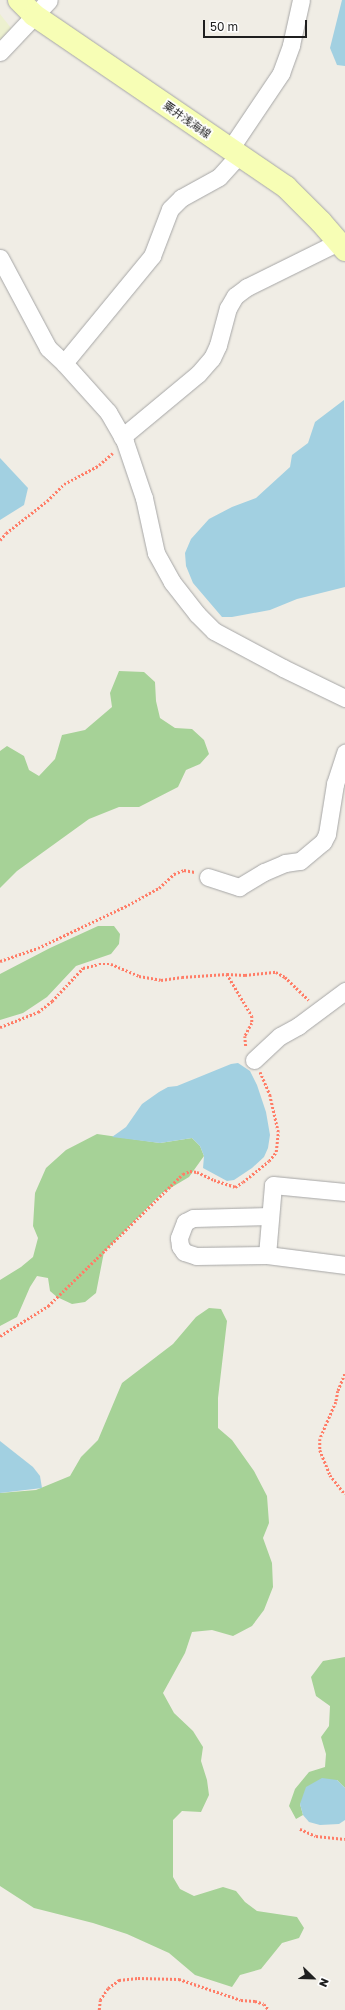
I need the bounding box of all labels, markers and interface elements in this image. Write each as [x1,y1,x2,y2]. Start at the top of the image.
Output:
scale bar [205,12,309,38]
text: 50 m [210,19,238,34]
street label: 粟井浅海線 [161,99,213,141]
north arrow [293,1958,333,1998]
text: N [317,1976,332,1989]

